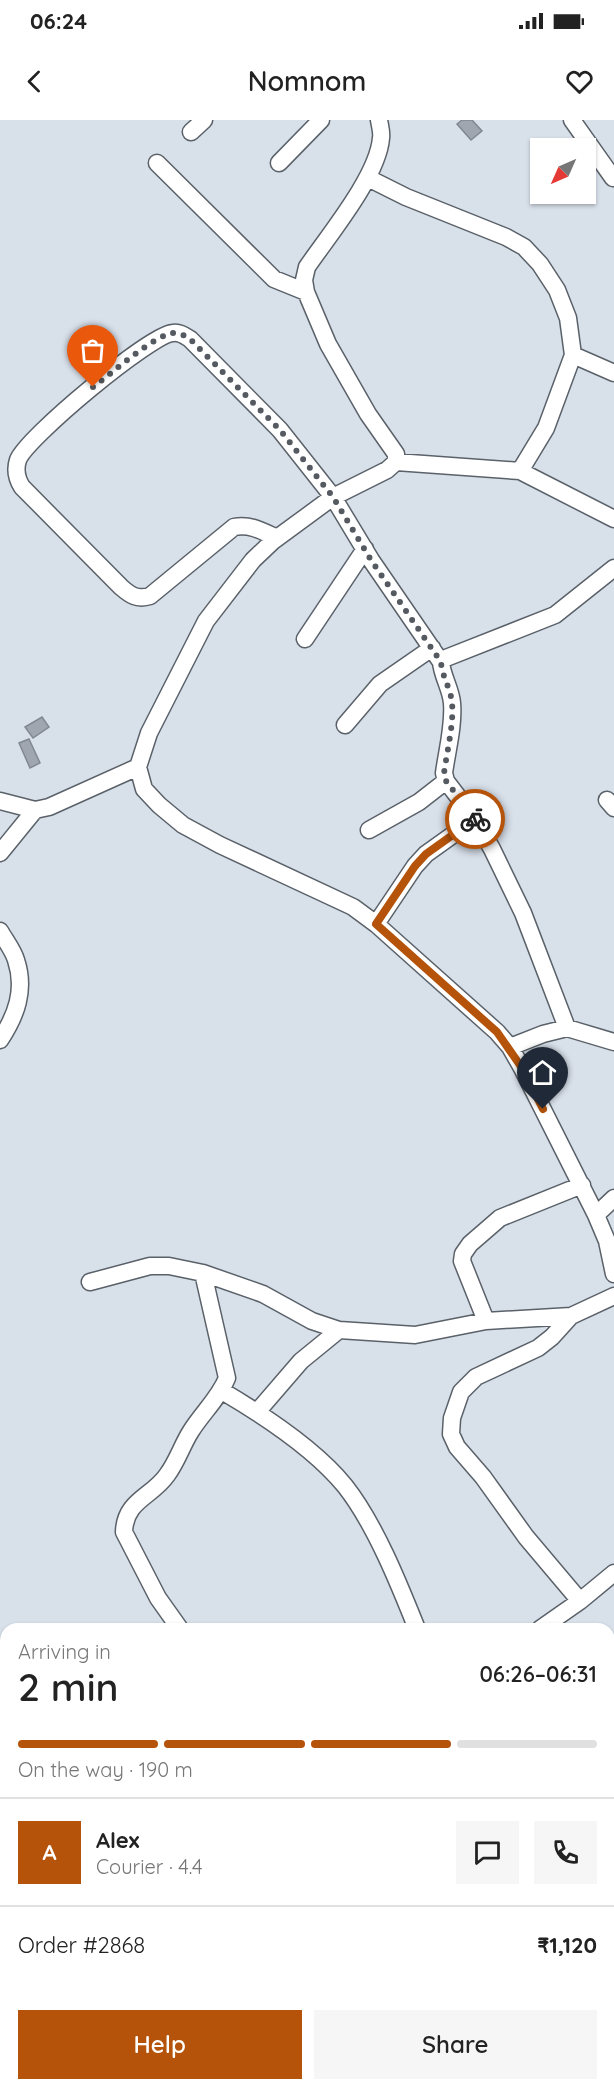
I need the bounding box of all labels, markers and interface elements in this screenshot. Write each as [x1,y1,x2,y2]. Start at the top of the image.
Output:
text: 06:24 [30,7,87,35]
text: Nomnom [248,64,366,98]
icon: back [18,65,51,98]
icon: heart [563,65,596,98]
north arrow [530,138,596,204]
map controls [530,138,596,204]
pin [67,325,118,387]
icon: bag [76,334,109,367]
courier [445,789,505,849]
icon: bike [459,803,492,836]
pin [517,1047,568,1109]
icon: home [526,1056,559,1089]
text: Arriving in [18,1639,111,1664]
text: 06:26–06:31 [479,1660,597,1688]
text: 2 min [18,1662,119,1711]
text: On the way · 190 m [18,1757,193,1782]
button: chat [456,1821,519,1884]
button: phone [534,1821,597,1884]
text: Alex [96,1826,139,1854]
text: A [42,1838,57,1866]
text: Courier · 4.4 [96,1854,202,1879]
text: Order #2868 [18,1931,145,1959]
text: ₹1,120 [537,1931,597,1959]
button: Help [18,2010,302,2079]
button: Share [314,2010,597,2079]

